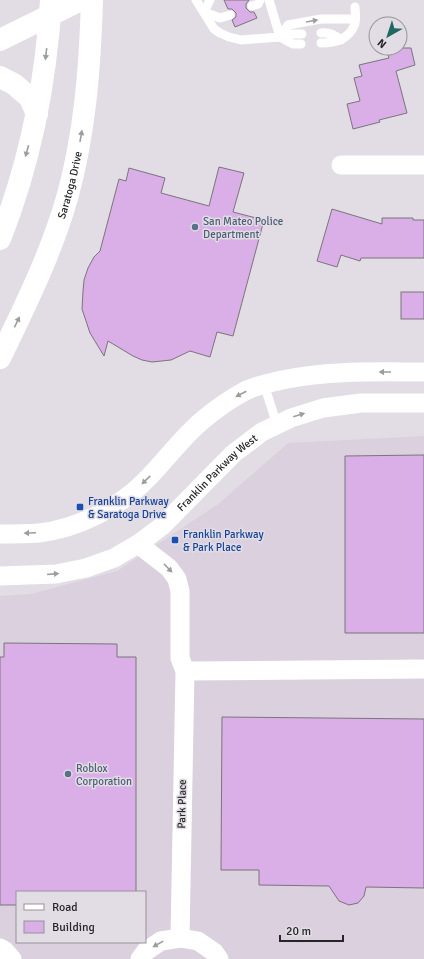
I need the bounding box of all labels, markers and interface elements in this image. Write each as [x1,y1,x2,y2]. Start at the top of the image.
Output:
north arrow [368,16,408,56]
one-way arrow [306,17,318,23]
text: N [375,36,389,51]
one-way arrow [43,48,49,60]
one-way arrow [78,130,84,142]
one-way arrow [24,145,30,158]
street label: Saratoga Drive [55,150,84,220]
place label: San Mateo Police Department [203,215,283,241]
marker: San Mateo Police Department [190,222,200,232]
one-way arrow [14,317,20,328]
one-way arrow [378,369,391,375]
one-way arrow [235,390,247,397]
one-way arrow [294,412,306,418]
street label: Franklin Parkway West [174,431,260,514]
one-way arrow [141,476,151,485]
place label: Franklin Parkway & Saratoga Drive [88,495,169,521]
marker: Franklin Parkway & Saratoga Drive [75,502,85,512]
place label: Franklin Parkway & Park Place [183,528,264,554]
one-way arrow [23,530,36,536]
marker: Franklin Parkway & Park Place [170,535,180,545]
one-way arrow [163,563,173,573]
one-way arrow [47,570,59,577]
place label: Roblox Corporation [76,762,132,788]
marker: Roblox Corporation [63,769,73,779]
street label: Park Place [175,779,189,829]
legend [16,891,146,943]
text: Road [52,900,78,915]
scale bar [280,917,343,943]
text: Building [52,920,95,935]
text: 20 m [286,924,311,939]
one-way arrow [152,941,164,947]

